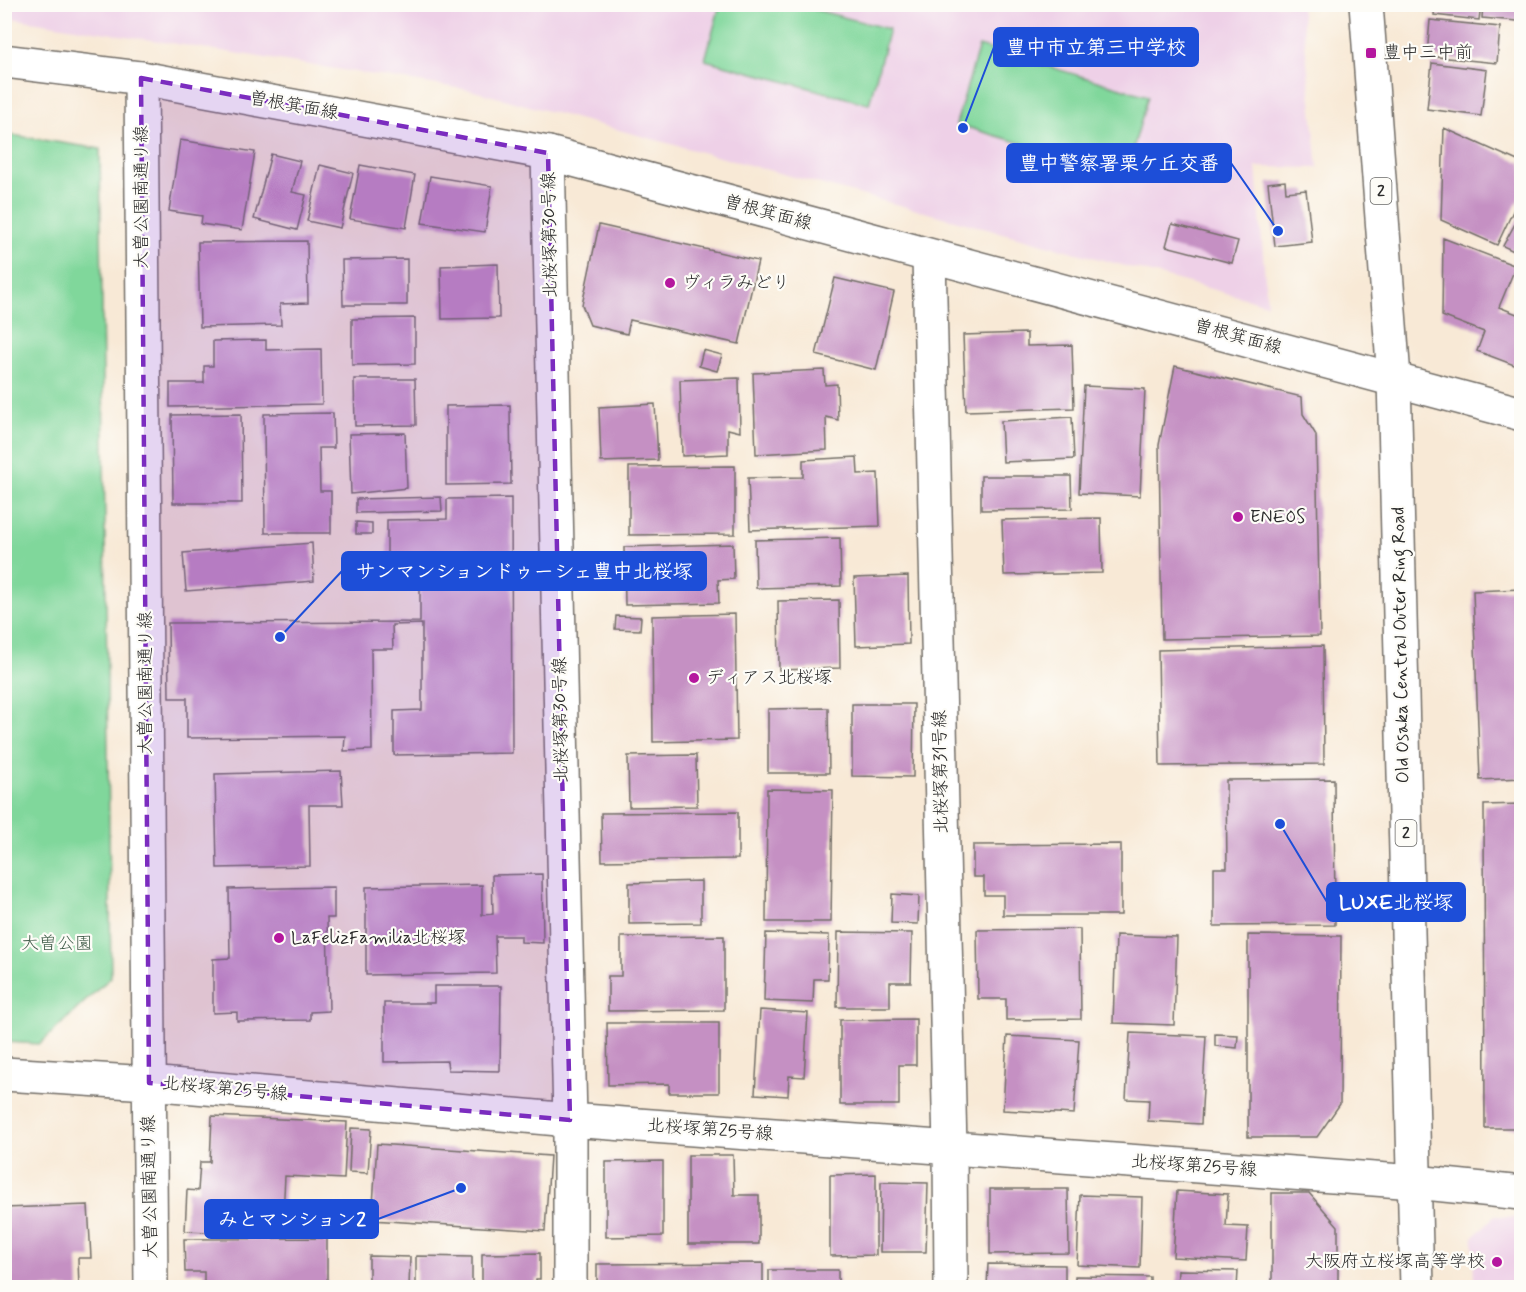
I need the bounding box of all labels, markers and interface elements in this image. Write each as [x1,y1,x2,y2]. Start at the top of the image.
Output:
callout: 豊中市立第三中学校 [994,28,1198,66]
text: 豊中市立第三中学校 [1006,35,1186,62]
place label: 豊中三中前 [1383,41,1473,65]
marker: 豊中三中前 [1364,46,1378,60]
street label: 曽根箕面線 [248,86,340,126]
street label: 大曽公園南通り線 [130,125,154,269]
callout: 豊中警察署栗ケ丘交番 [1007,144,1231,182]
text: 豊中警察署栗ケ丘交番 [1019,151,1219,178]
street label: 北桜塚第30号線 [537,172,563,298]
road number: 2 [1370,178,1392,204]
street label: 曽根箕面線 [721,190,815,236]
place label: ヴィラみどり [682,271,790,295]
marker: ヴィラみどり [663,276,677,290]
street label: 曽根箕面線 [1191,314,1285,360]
place label: ENEOS [1250,505,1305,529]
street label: Old Osaka Central Outer Ring Road [1387,506,1417,783]
marker: ENEOS [1231,510,1245,524]
callout: サンマンションドゥーシェ豊中北桜塚 [342,552,706,590]
text: サンマンションドゥーシェ豊中北桜塚 [355,559,693,586]
street label: 大曽公園南通り線 [134,611,158,755]
street label: 北桜塚第30号線 [548,657,574,783]
place label: ディアス北桜塚 [706,666,832,690]
marker: ディアス北桜塚 [687,671,701,685]
street label: 北桜塚第31号線 [928,710,954,834]
road number: 2 [1396,820,1416,846]
callout: LUXE北桜塚 [1327,883,1465,921]
text: LUXE北桜塚 [1339,890,1453,917]
place label: LaFelizFamilia北桜塚 [291,926,466,950]
marker: LaFelizFamilia北桜塚 [272,931,286,945]
park label: 大曽公園 [21,932,93,956]
street label: 北桜塚第25号線 [161,1072,289,1106]
street label: 北桜塚第25号線 [646,1114,774,1146]
street label: 大曽公園南通り線 [137,1115,163,1259]
street label: 北桜塚第25号線 [1130,1150,1258,1182]
callout: みとマンション2 [205,1200,378,1238]
text: みとマンション2 [218,1207,366,1234]
place label: 大阪府立桜塚高等学校 [1305,1250,1485,1274]
marker: 大阪府立桜塚高等学校 [1490,1255,1504,1269]

